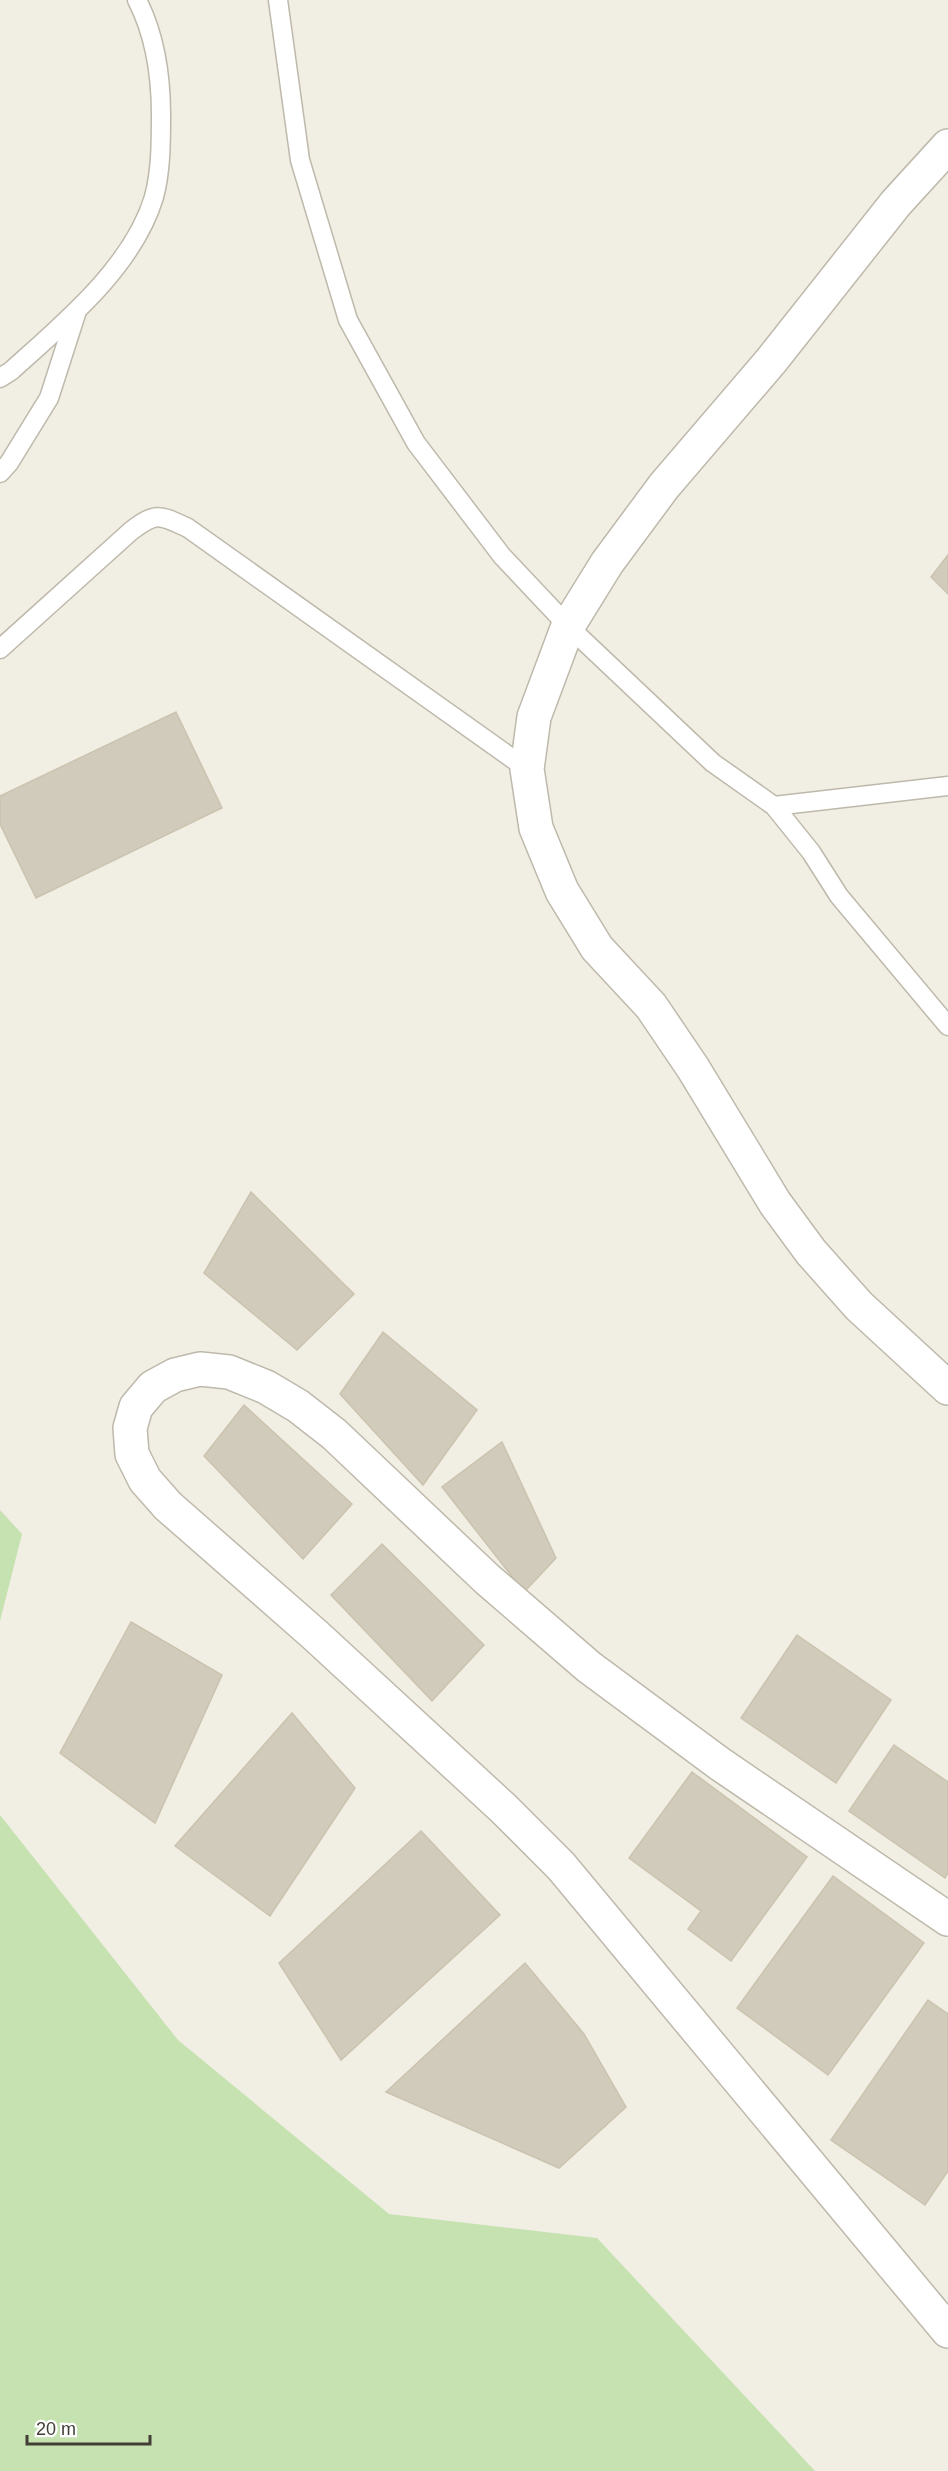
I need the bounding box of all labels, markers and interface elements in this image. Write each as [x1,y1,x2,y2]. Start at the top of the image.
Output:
scale bar [27,2408,150,2446]
text: 20 m [36,2419,76,2439]

